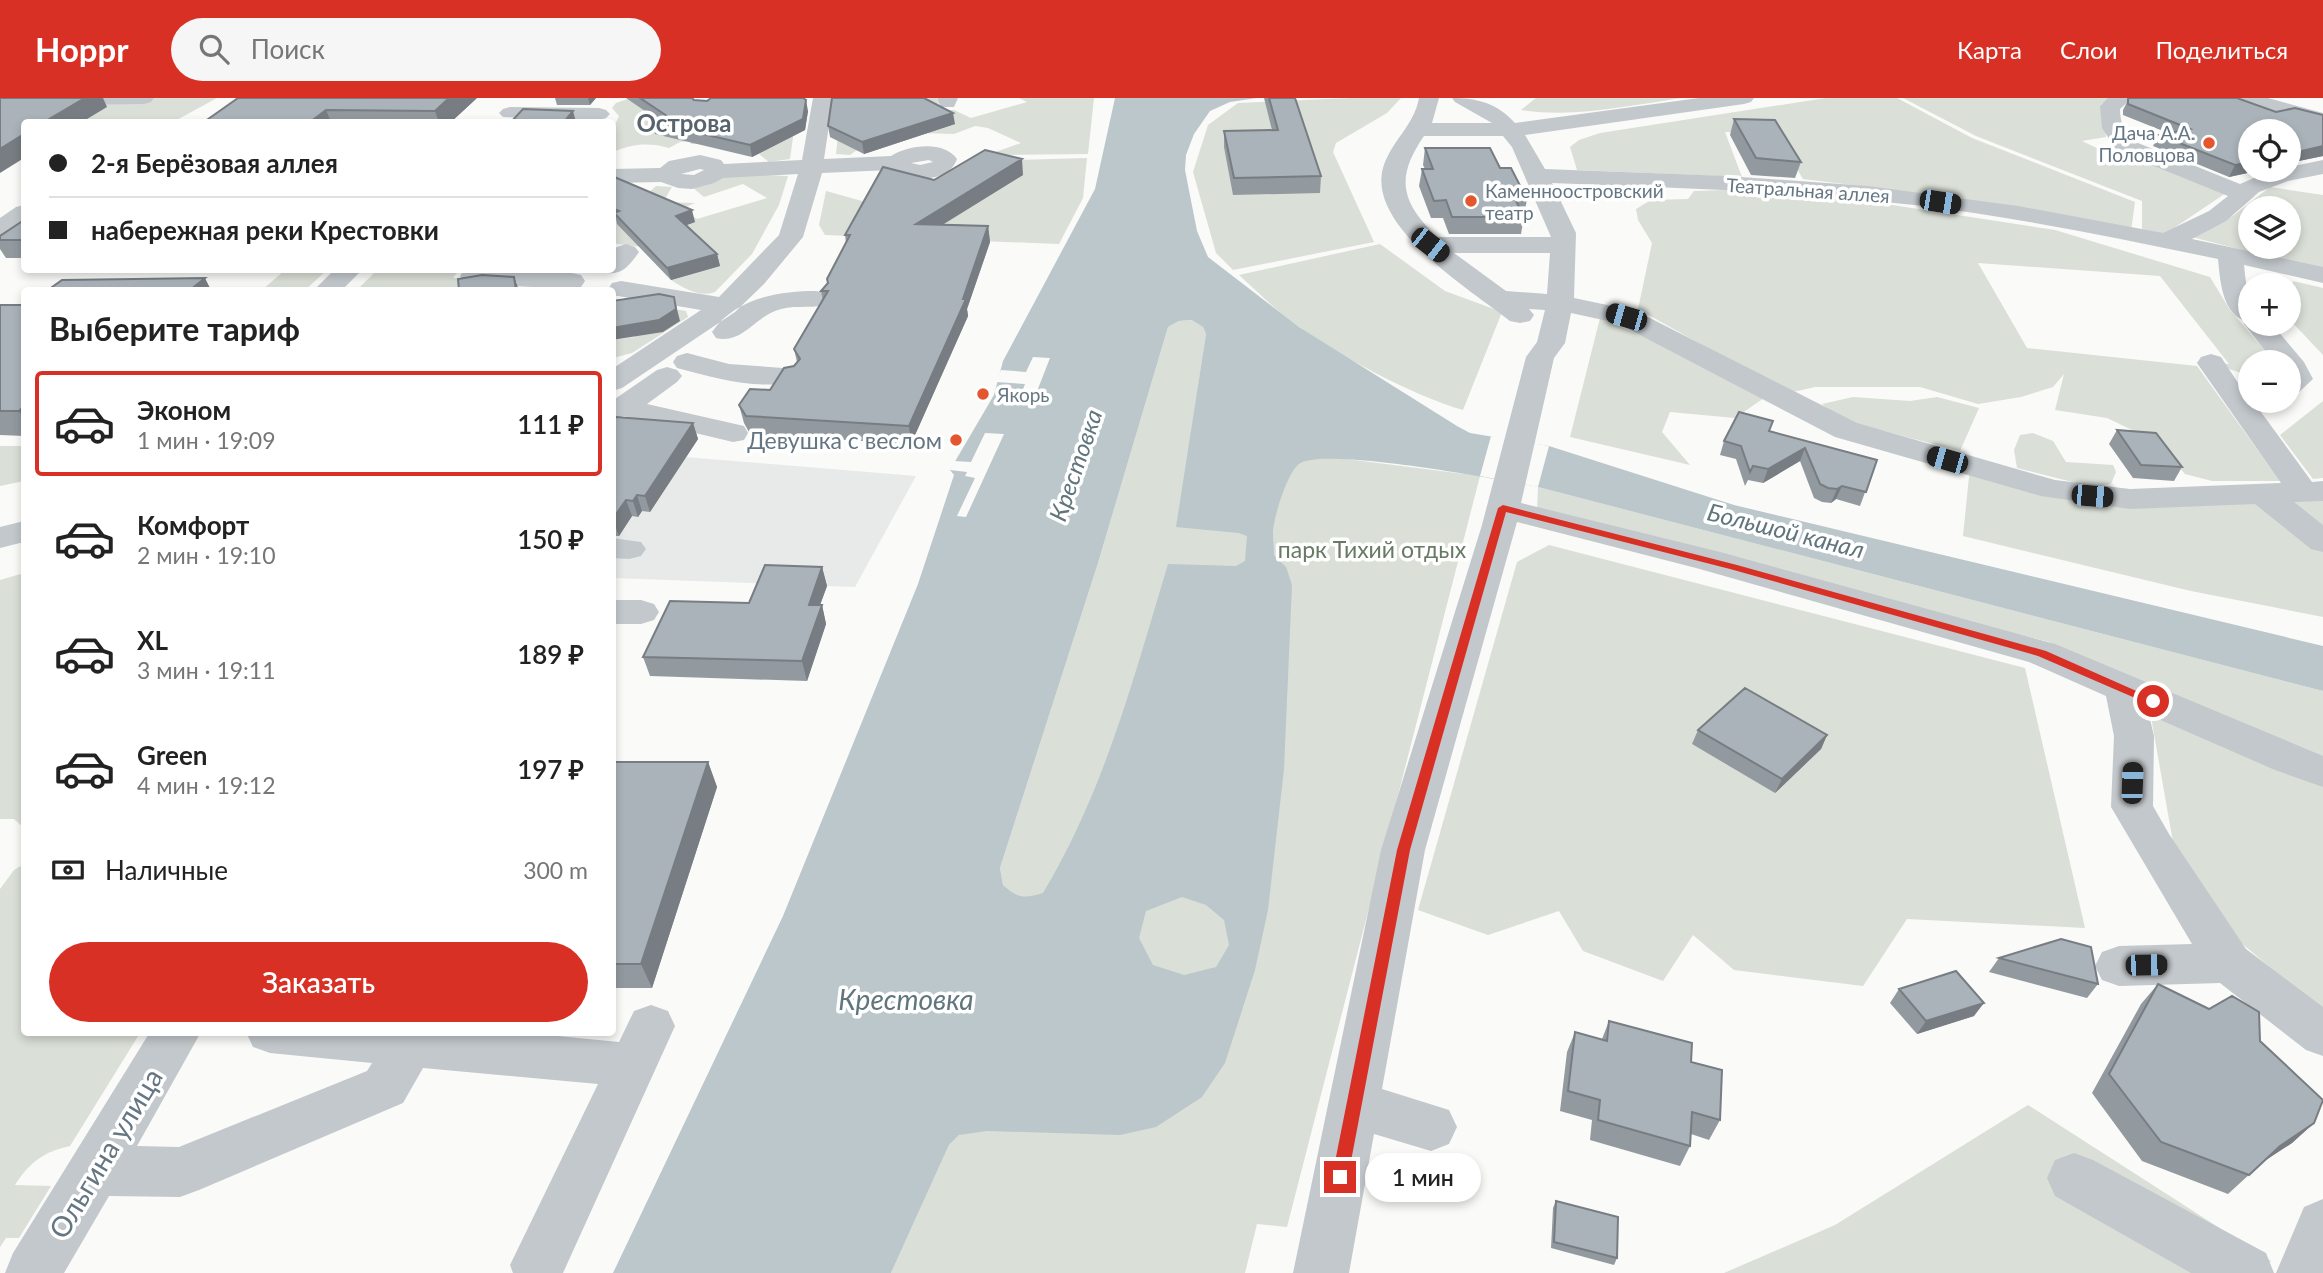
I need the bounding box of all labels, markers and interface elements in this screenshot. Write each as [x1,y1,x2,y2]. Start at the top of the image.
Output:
search box [171,18,661,81]
text: Hoppr [35,29,129,69]
icon: search [195,30,233,68]
text: Поиск [251,33,325,65]
text: Карта [1957,35,2022,64]
text: Слои [2060,35,2117,64]
text: Поделиться [2155,35,2288,64]
district label: Острова [637,108,731,137]
map controls [2238,119,2301,413]
button: locate [2238,119,2301,182]
place label: Дача А.А. Половцова [2099,121,2195,166]
marker: Дача А.А. Половцова [2201,135,2217,151]
text: 2-я Берёзовая аллея [91,147,338,179]
street label: Театральная аллея [1726,173,1890,207]
place label: Каменноостровский театр [1485,179,1664,224]
car [1918,188,1963,216]
marker: Каменноостровский театр [1463,193,1479,209]
button: layers [2238,196,2301,259]
text: набережная реки Крестовки [91,214,439,246]
car [1407,224,1454,266]
button: + [2238,273,2301,336]
car [1603,301,1650,333]
text: Выберите тариф [49,309,300,348]
button: − [2238,350,2301,413]
place label: Якорь [996,383,1049,406]
marker: Якорь [975,386,991,402]
icon: car [53,392,116,455]
text: Эконом [137,394,231,426]
water label: Крестовка [1042,405,1108,525]
text: 111 ₽ [517,408,584,440]
text: 1 мин · 19:09 [137,426,276,454]
place label: Девушка с веслом [747,426,942,454]
marker: Девушка с веслом [948,432,964,448]
car [1924,444,1971,476]
car [2071,484,2114,508]
water label: Большой канал [1705,497,1867,563]
icon: car [53,507,116,570]
text: Комфорт [137,509,249,541]
text: 150 ₽ [517,523,584,555]
park label: парк Тихий отдых [1278,535,1467,563]
text: 2 мин · 19:10 [137,541,276,569]
icon: car [53,622,116,685]
text: XL [137,624,168,656]
text: 189 ₽ [517,638,584,670]
text: 3 мин · 19:11 [137,656,276,684]
route start [2137,685,2169,717]
icon: car [53,737,116,800]
text: Green [137,739,207,771]
text: 197 ₽ [517,753,584,785]
car [2121,762,2144,804]
text: 4 мин · 19:12 [137,771,276,799]
icon: cash [49,851,87,889]
text: Наличные [105,854,228,886]
text: 300 m [523,856,588,884]
button: Заказать [49,942,588,1022]
car [2125,954,2168,976]
water label: Крестовка [838,982,974,1016]
street label: Ольгина улица [41,1062,169,1244]
callout: 1 мин [1364,1152,1480,1202]
route end [1324,1161,1356,1193]
text: 1 мин [1392,1163,1454,1191]

